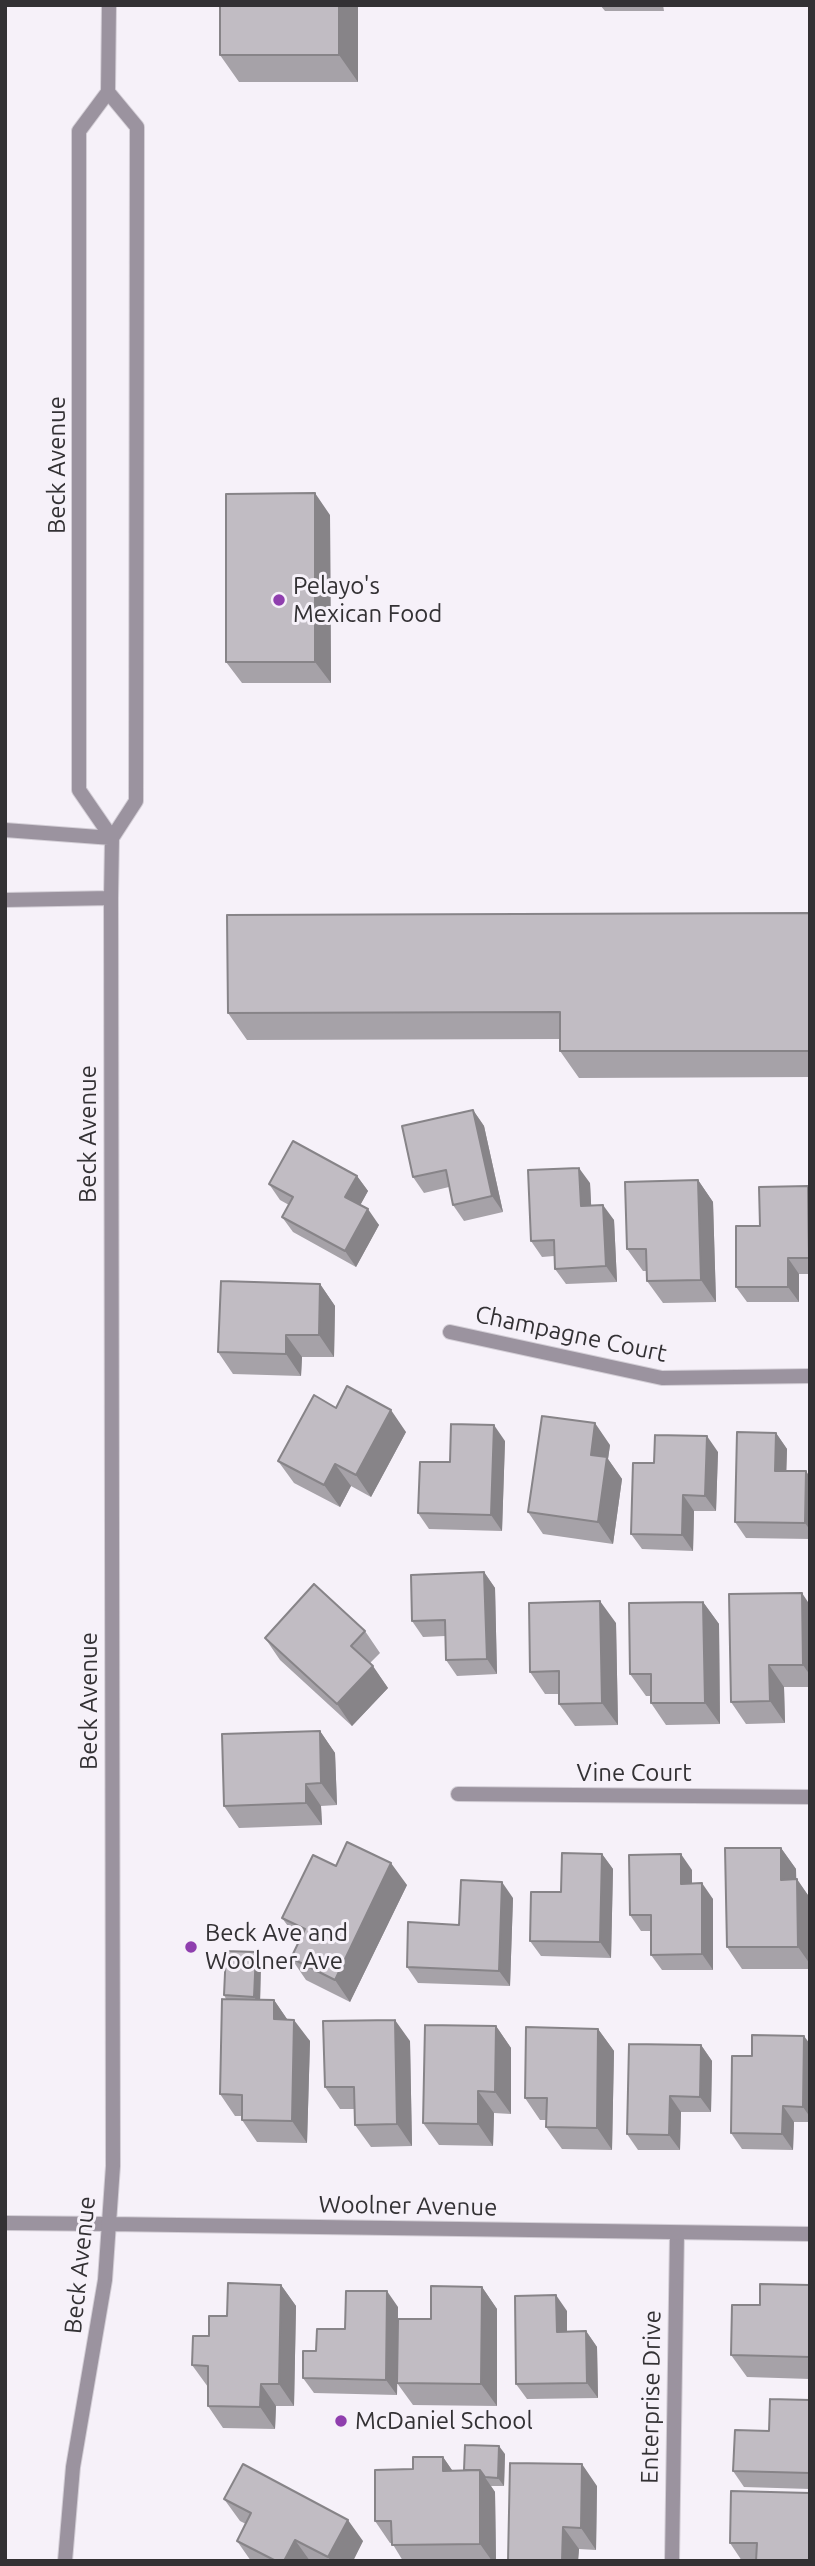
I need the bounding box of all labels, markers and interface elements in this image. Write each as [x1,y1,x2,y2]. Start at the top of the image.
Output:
street label: Beck Avenue [43,396,71,534]
place label: Pelayo's Mexican Food [293,572,442,628]
marker: Pelayo's Mexican Food [271,592,287,608]
street label: Beck Avenue [74,1065,102,1203]
street label: Champagne Court [473,1300,669,1368]
street label: Beck Avenue [75,1632,103,1770]
street label: Vine Court [576,1759,692,1787]
place label: Beck Ave and Woolner Ave [205,1919,348,1975]
marker: Beck Ave and Woolner Ave [183,1939,199,1955]
street label: Woolner Avenue [318,2190,498,2222]
street label: Beck Avenue [58,2195,102,2335]
street label: Enterprise Drive [635,2310,667,2484]
place label: McDaniel School [355,2407,533,2435]
marker: McDaniel School [333,2413,349,2429]

